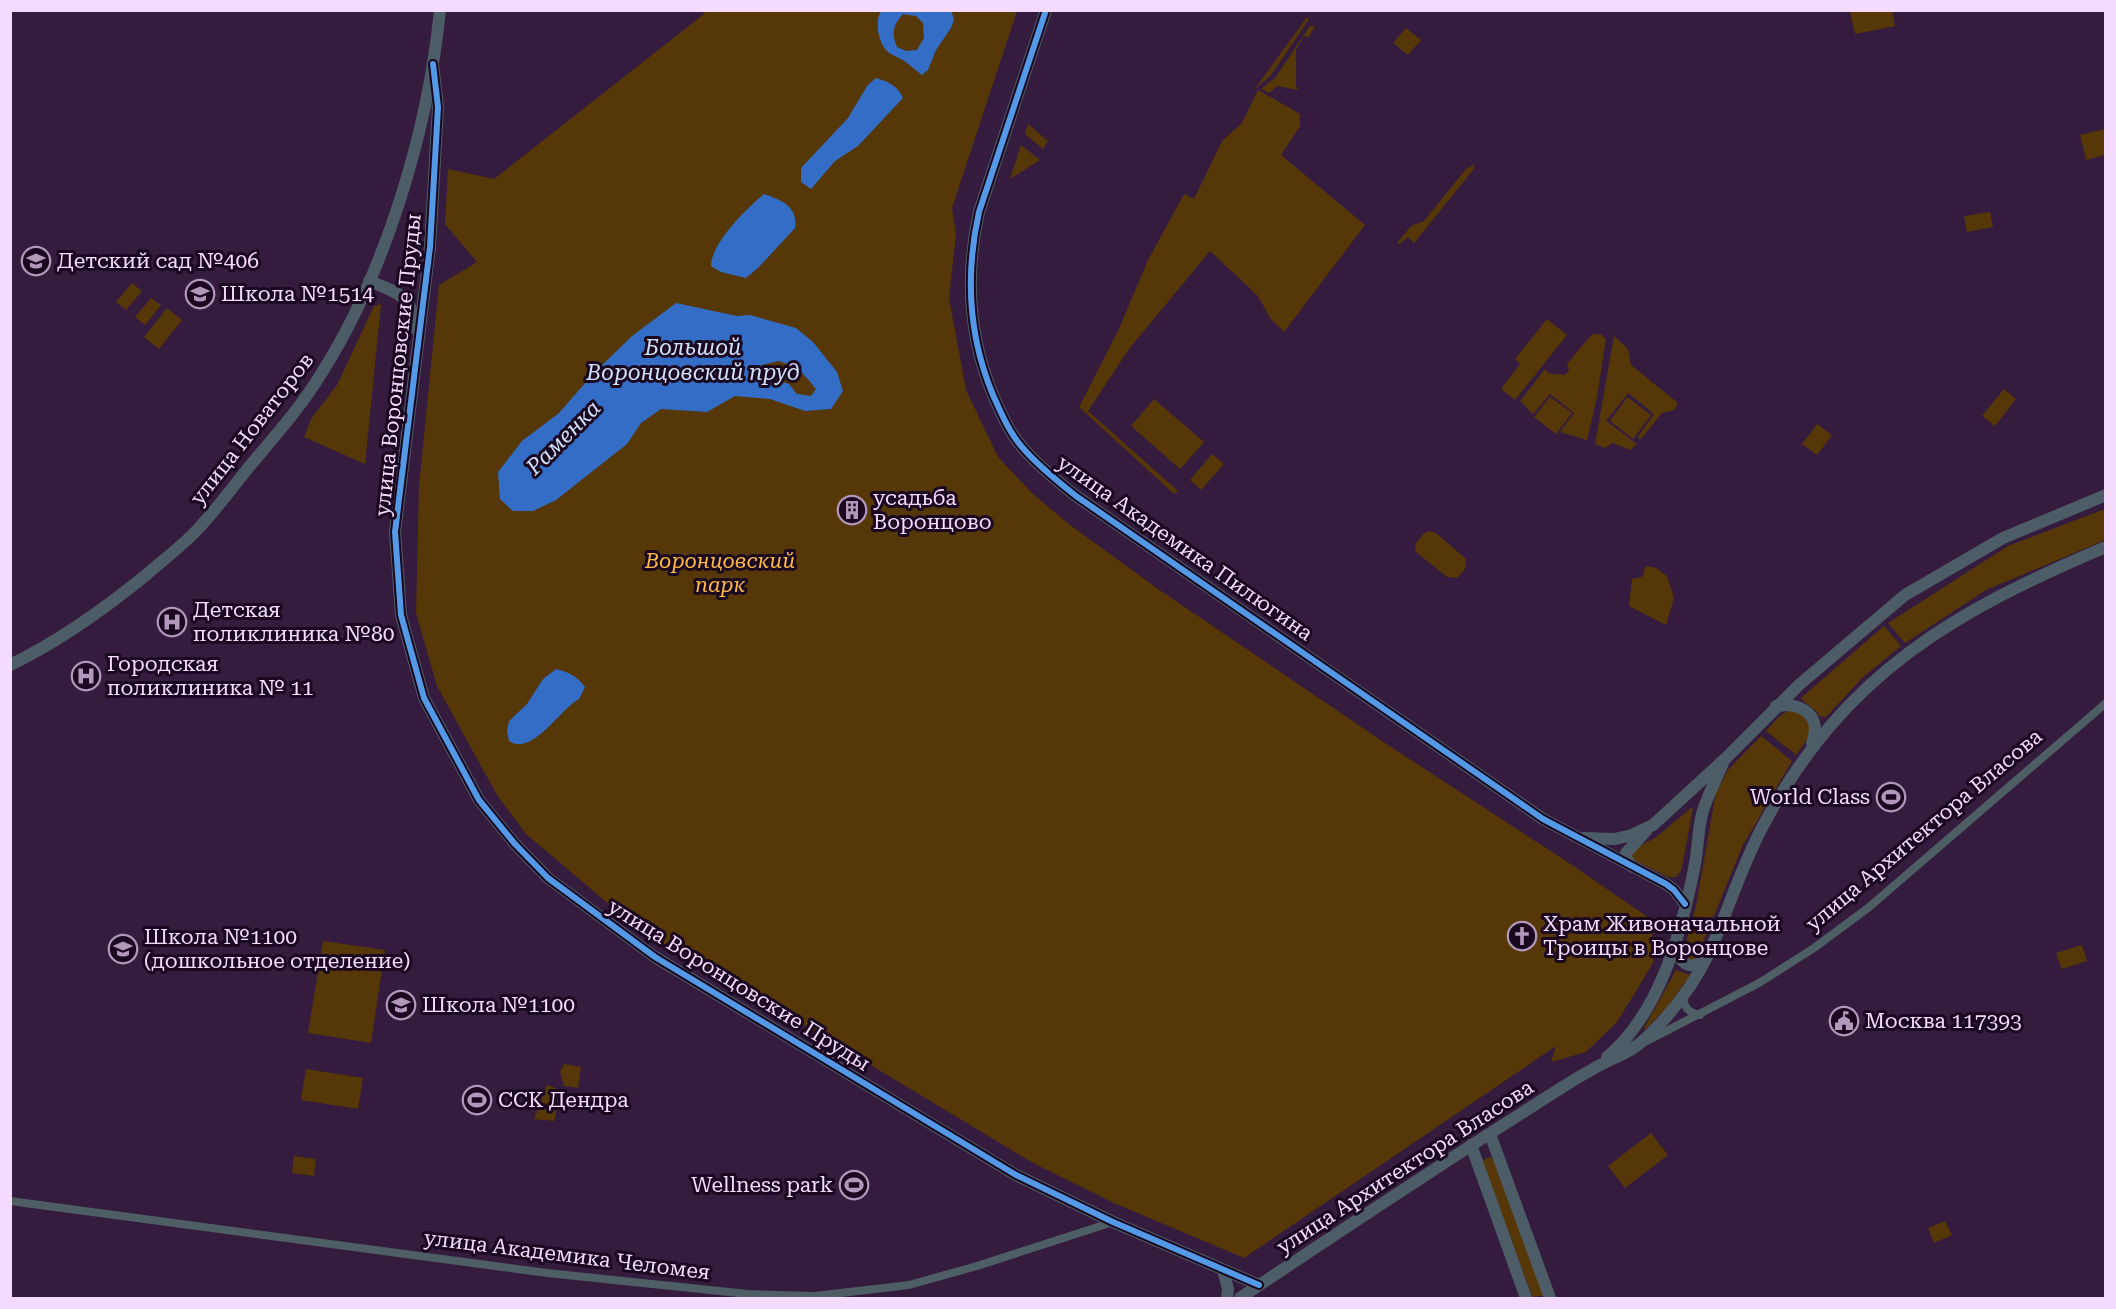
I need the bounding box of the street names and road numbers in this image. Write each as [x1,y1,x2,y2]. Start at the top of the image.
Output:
street label: улица Воронцовские Пруды [370,212,426,518]
street label: улица Новаторов [185,348,319,510]
street label: улица Академика Пилюгина [1053,450,1318,646]
street label: улица Архитектора Власова [1801,724,2047,936]
street label: улица Воронцовские Пруды [604,894,874,1076]
street label: улица Архитектора Власова [1272,1075,1538,1259]
street label: улица Академика Челомея [423,1226,711,1284]

